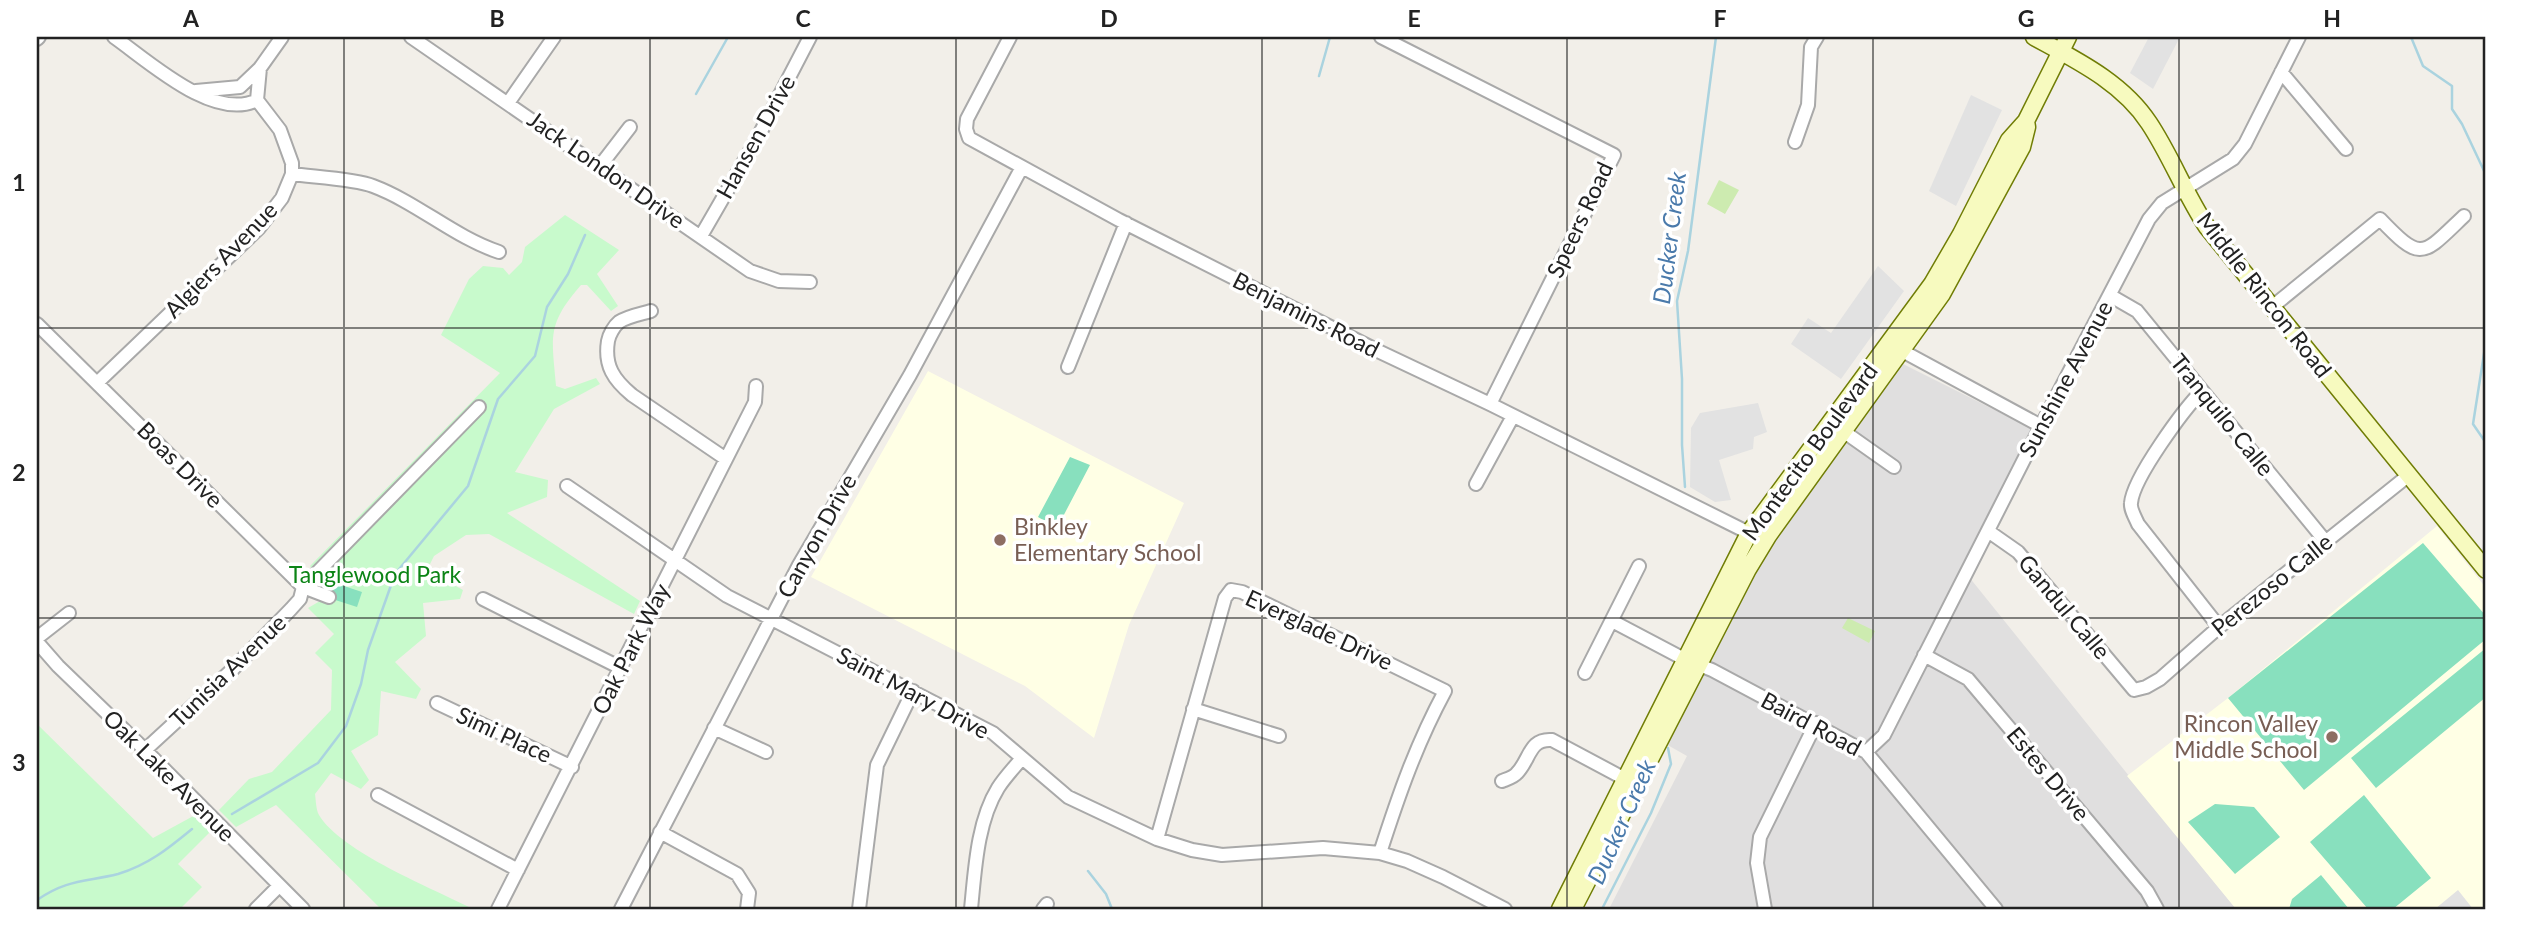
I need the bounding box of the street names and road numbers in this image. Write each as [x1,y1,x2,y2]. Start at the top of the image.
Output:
street label: Hansen Drive [710,70,801,203]
street label: Jack London Drive [523,104,691,234]
street label: Speers Road [1540,157,1618,282]
street label: Algiers Avenue [158,196,282,323]
street label: Middle Rincon Road [2192,206,2338,383]
street label: Benjamins Road [1228,265,1384,363]
street label: Sunshine Avenue [2012,296,2118,461]
street label: Tranquilo Calle [2165,348,2281,481]
street label: Montecito Boulevard [1735,357,1883,546]
street label: Boas Drive [132,416,229,513]
street label: Canyon Drive [771,469,862,602]
street label: Perezoso Calle [2205,527,2337,641]
street label: Gandul Calle [2013,548,2117,664]
street label: Oak Park Way [585,578,675,719]
street label: Everglade Drive [1241,583,1397,675]
street label: Tunisia Avenue [163,608,291,733]
street label: Saint Mary Drive [832,640,995,744]
street label: Baird Road [1757,685,1866,761]
street label: Simi Place [452,700,556,768]
street label: Oak Lake Avenue [98,704,241,847]
street label: Estes Drive [2001,721,2096,826]

